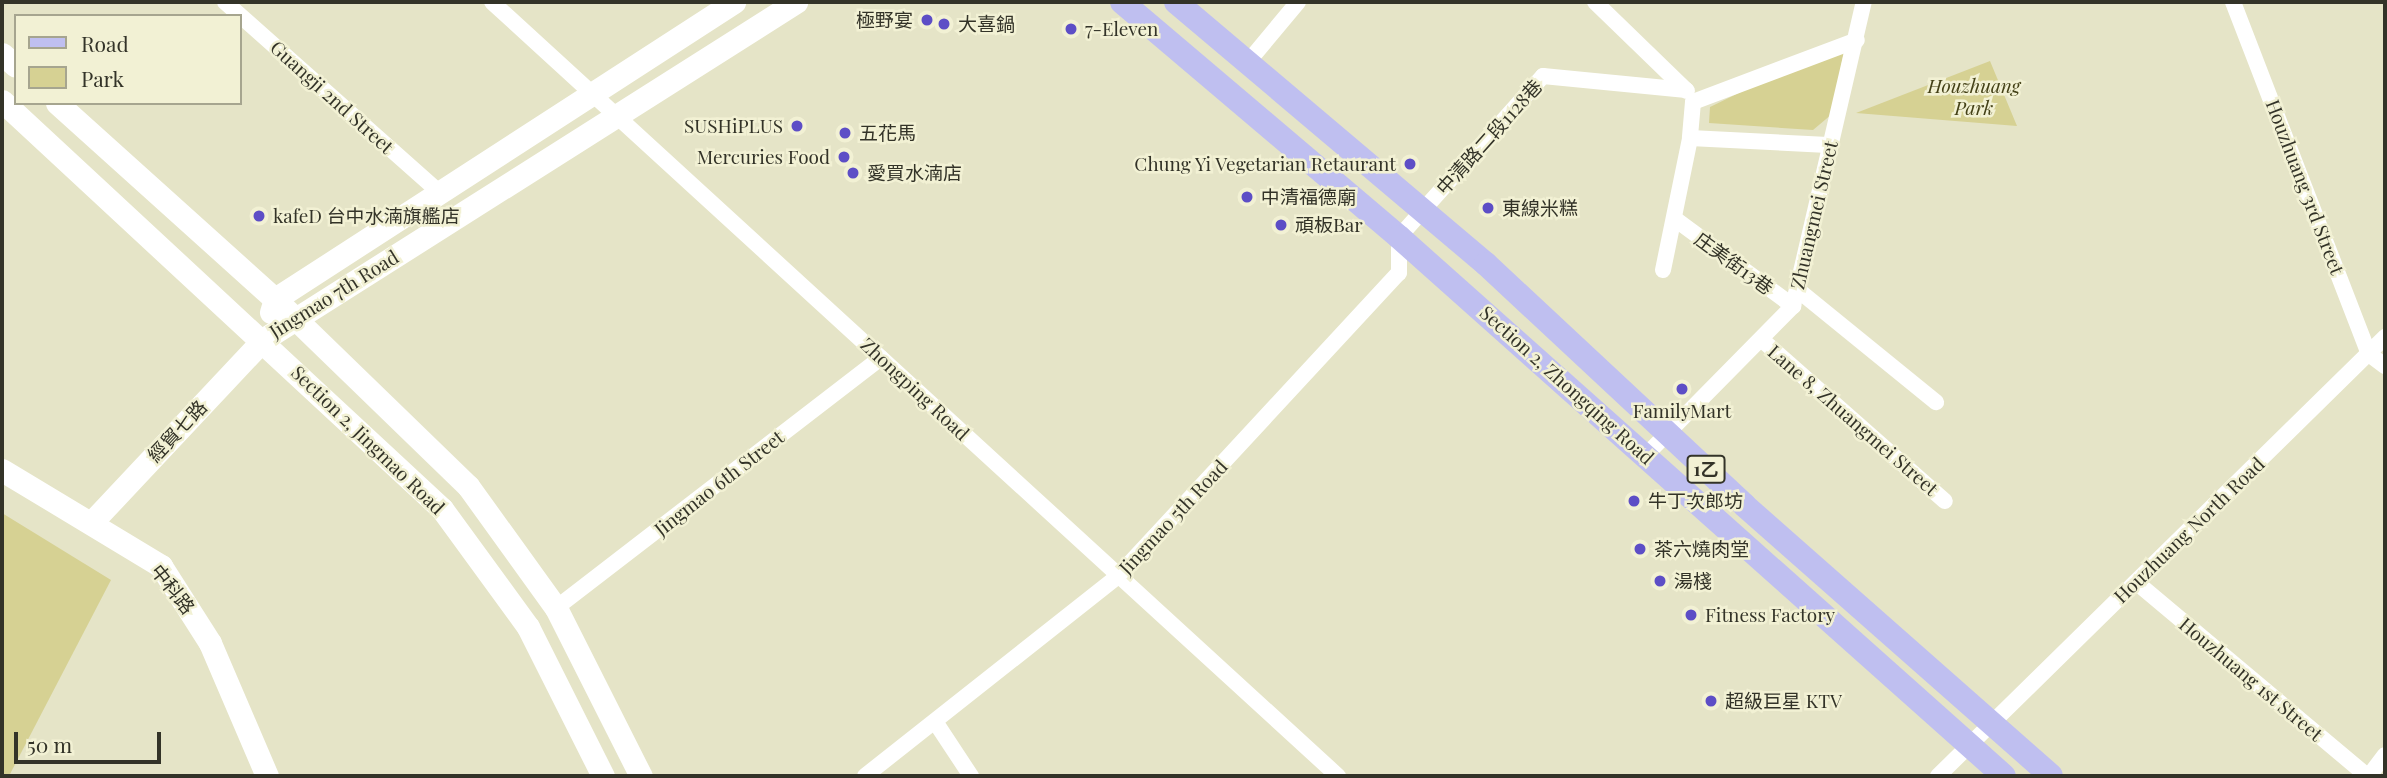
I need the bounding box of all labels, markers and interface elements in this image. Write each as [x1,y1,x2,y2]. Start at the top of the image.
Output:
place label: 極野宴 [856,9,913,31]
marker: 極野宴 [919,12,935,28]
place label: 大喜鍋 [958,13,1015,35]
legend [14,14,242,105]
marker: 大喜鍋 [936,16,952,32]
place label: 7-Eleven [1085,18,1158,40]
marker: 7-Eleven [1063,21,1079,37]
text: Road [81,29,129,57]
street label: Guangji 2nd Street [266,36,398,158]
text: Park [81,64,124,92]
street label: 中清路二段1128巷 [1431,75,1547,199]
park label: Houzhuang Park [1928,75,2020,119]
street label: Houzhuang 3rd Street [2261,96,2349,278]
place label: SUSHiPLUS [684,115,783,137]
marker: SUSHiPLUS [789,118,805,134]
place label: 五花馬 [859,122,916,144]
marker: 五花馬 [837,125,853,141]
street label: Zhuangmei Street [1786,138,1842,292]
place label: Mercuries Food [697,146,830,168]
marker: Mercuries Food [836,149,852,165]
place label: Chung Yi Vegetarian Retaurant [1133,153,1396,175]
marker: Chung Yi Vegetarian Retaurant [1402,156,1418,172]
place label: 愛買水湳店 [867,162,962,184]
marker: 愛買水湳店 [845,165,861,181]
place label: 中清福德廟 [1261,186,1356,208]
marker: 中清福德廟 [1239,189,1255,205]
place label: 東線米糕 [1502,197,1578,219]
marker: 東線米糕 [1480,200,1496,216]
place label: kafeD 台中水湳旗艦店 [273,205,460,227]
marker: kafeD 台中水湳旗艦店 [251,208,267,224]
place label: 頑板Bar [1295,214,1363,236]
marker: 頑板Bar [1273,217,1289,233]
street label: 庄美街13巷 [1690,227,1778,299]
street label: Jingmao 7th Road [265,245,403,343]
street label: Section 2, Zhongqing Road [1475,301,1659,469]
street label: Zhongping Road [856,333,974,445]
street label: Lane 8, Zhuangmei Street [1763,340,1943,500]
street label: Section 2, Jingmao Road [287,361,449,519]
marker: FamilyMart [1674,381,1690,397]
street label: 經貿七路 [143,395,211,467]
place label: FamilyMart [1633,400,1731,422]
street label: Jingmao 6th Street [650,425,788,541]
street label: Houzhuang North Road [2109,452,2269,608]
road number: 1乙 [1685,454,1727,484]
street label: Jingmao 5th Road [1114,455,1232,579]
place label: 牛丁次郎坊 [1648,490,1743,512]
marker: 牛丁次郎坊 [1626,493,1642,509]
place label: 茶六燒肉堂 [1654,538,1749,560]
marker: 茶六燒肉堂 [1632,541,1648,557]
street label: 中科路 [146,560,200,618]
place label: 湯棧 [1674,570,1712,592]
marker: 湯棧 [1652,573,1668,589]
place label: Fitness Factory [1705,604,1835,626]
marker: Fitness Factory [1683,607,1699,623]
street label: Houzhuang 1st Street [2175,612,2327,746]
place label: 超級巨星 KTV [1725,690,1842,712]
marker: 超級巨星 KTV [1703,693,1719,709]
scale bar [18,718,164,762]
text: 50 m [27,730,72,758]

